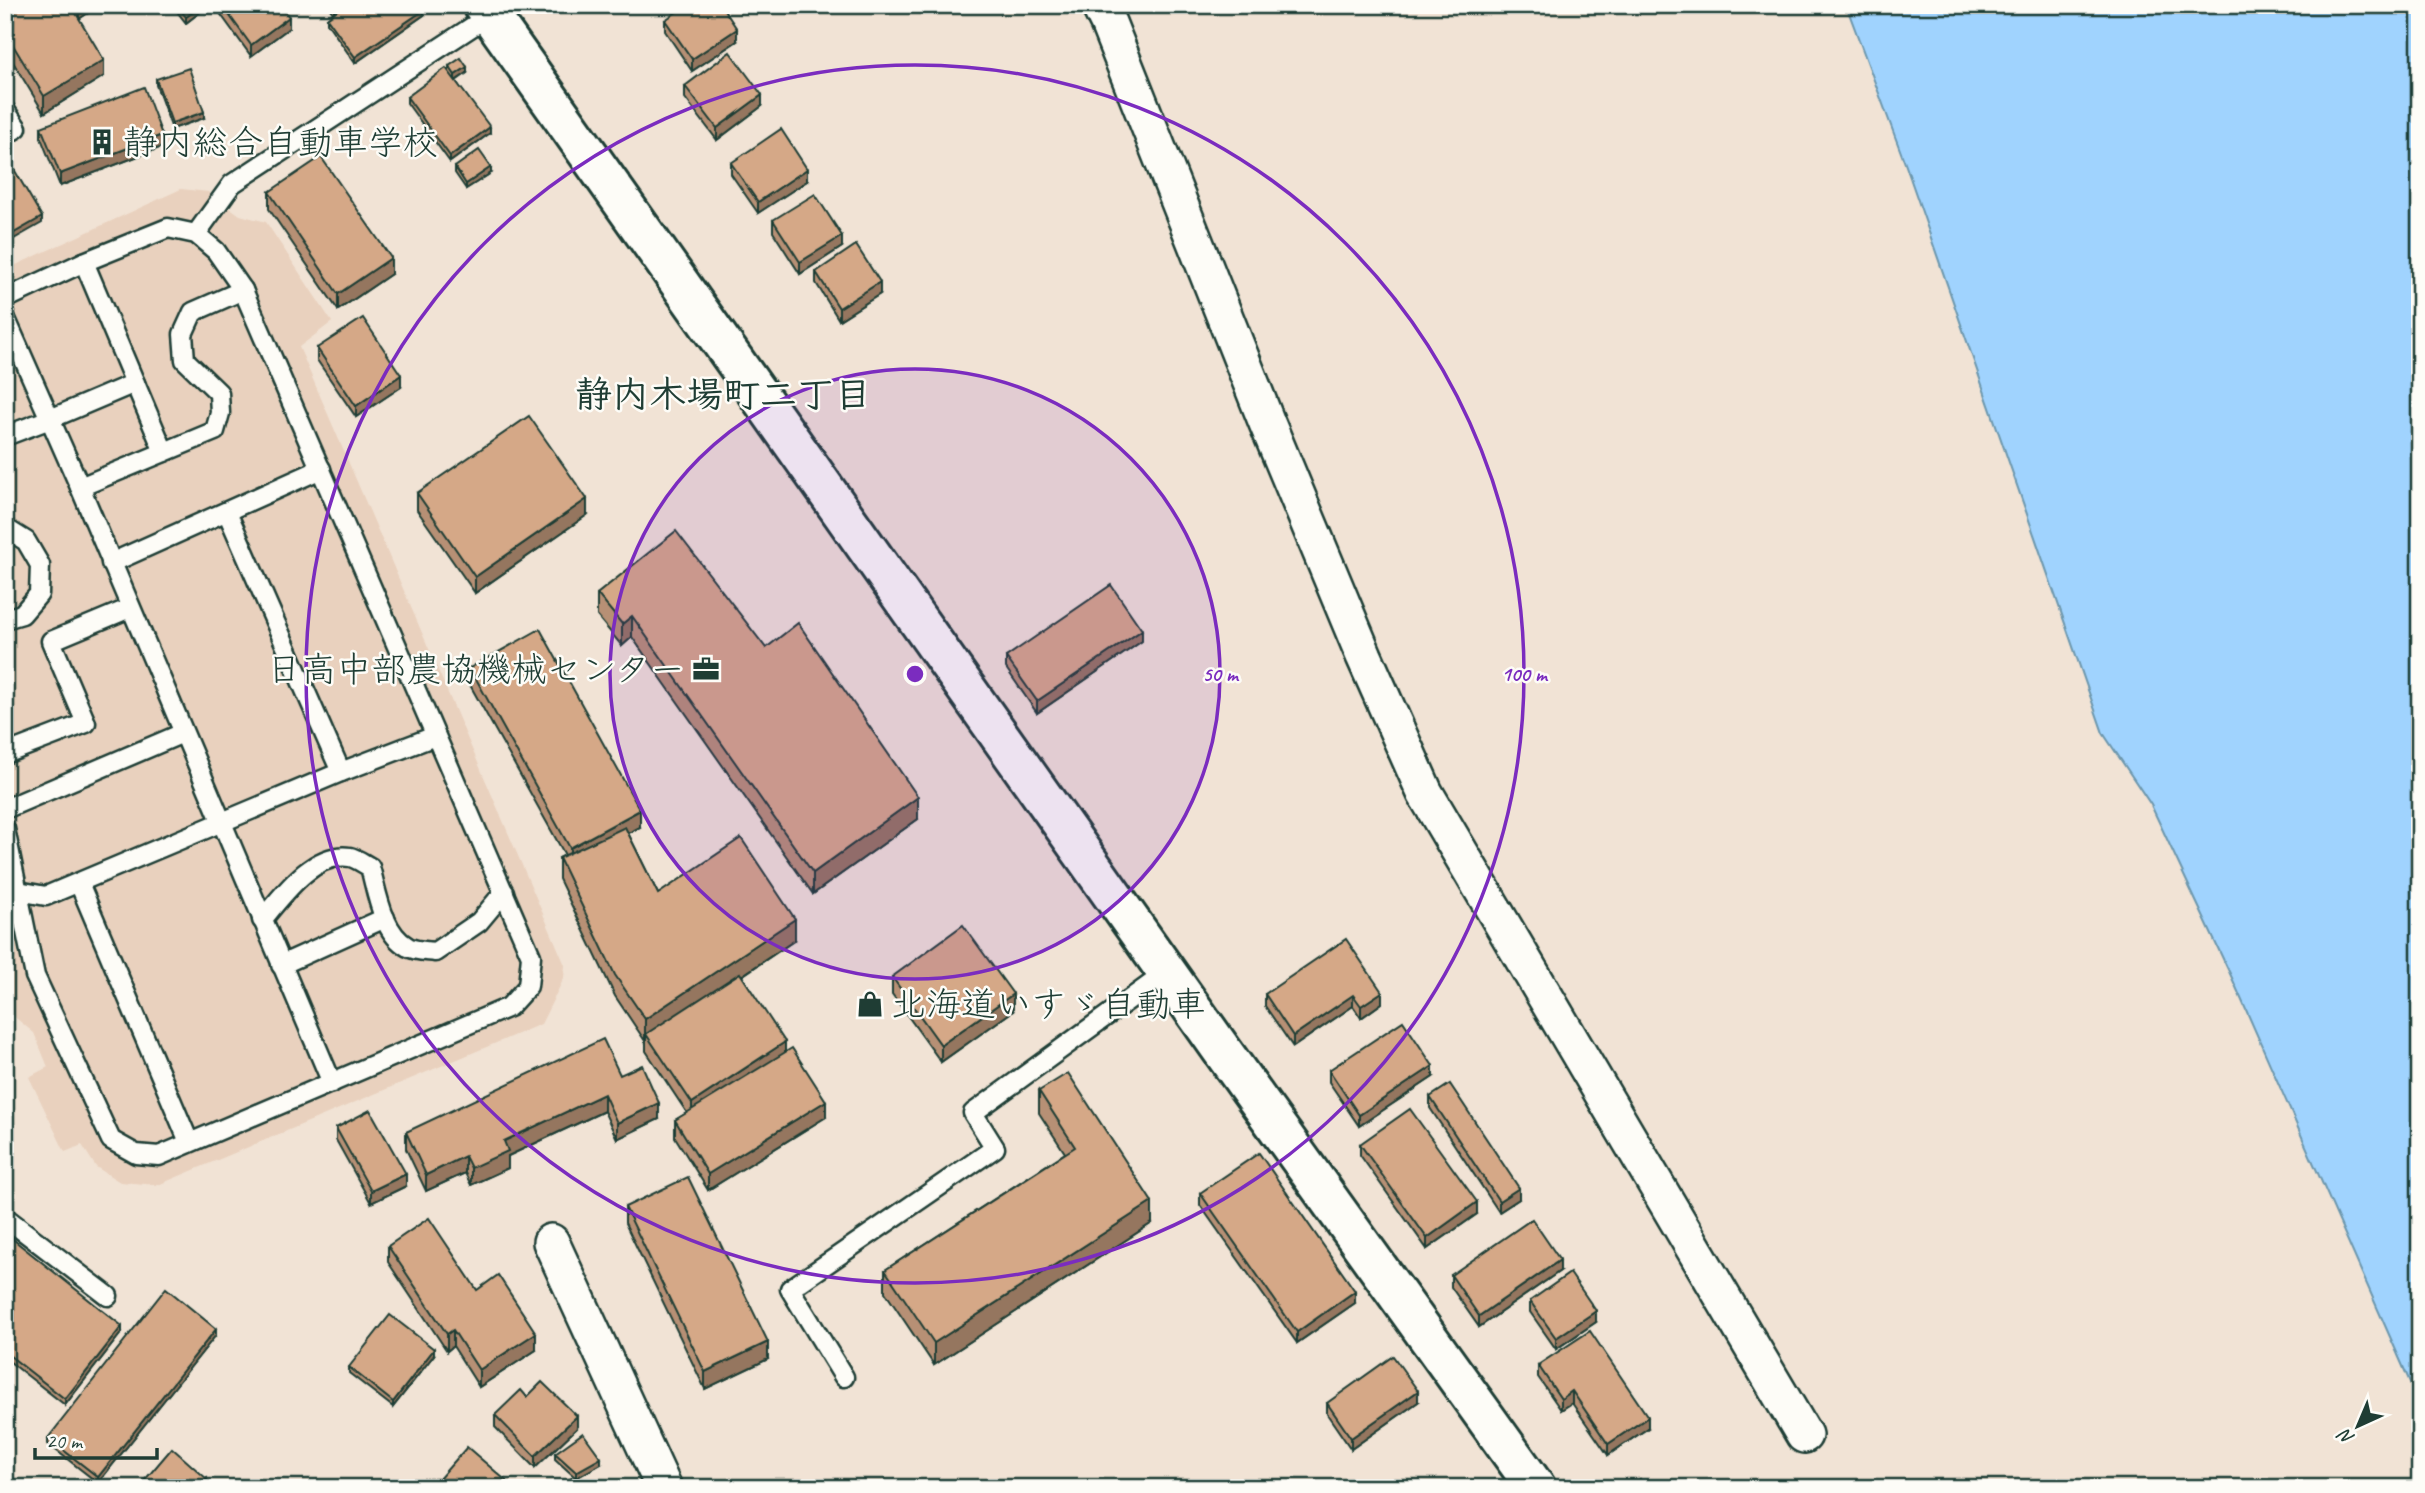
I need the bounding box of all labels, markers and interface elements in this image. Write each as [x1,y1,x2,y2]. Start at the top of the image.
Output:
place label: 静内総合自動車学校 [123,120,438,165]
building icon: 静内総合自動車学校 [87,127,117,157]
district label: 静内木場町二丁目 [575,371,871,418]
place label: 日高中部農協機械センター [266,647,685,692]
office icon: 日高中部農協機械センター [691,654,721,684]
text: 50 m [1202,661,1240,687]
text: 100 m [1501,661,1549,687]
centre of rings [903,662,927,686]
place label: 北海道いすゞ自動車 [891,982,1206,1027]
shop icon: 北海道いすゞ自動車 [855,989,885,1019]
north arrow [2324,1392,2394,1462]
scale bar [35,1416,158,1460]
text: N [2332,1423,2359,1450]
text: 20 m [46,1428,84,1454]

